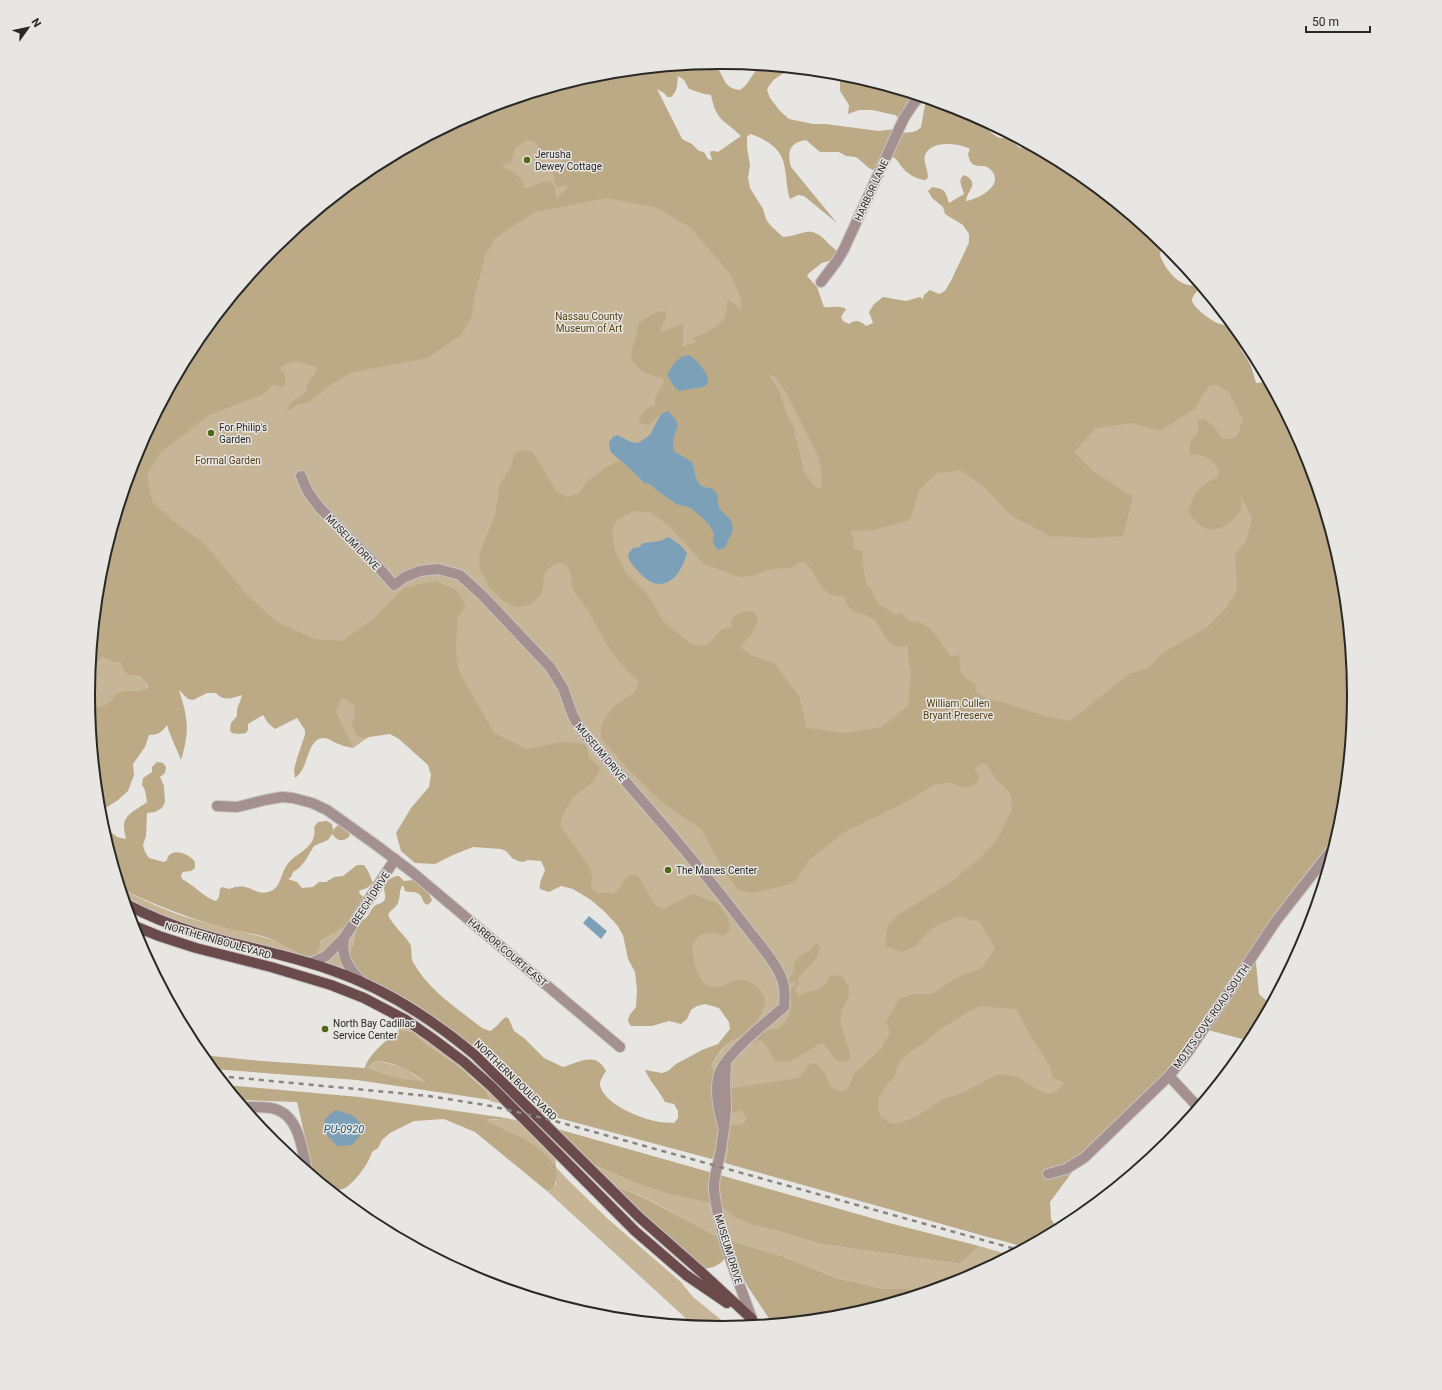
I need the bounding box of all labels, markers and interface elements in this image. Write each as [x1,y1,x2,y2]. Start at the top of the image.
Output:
north arrow [8,8,48,48]
scale bar [1306,8,1370,34]
text: 50 m [1312,15,1339,29]
text: N [28,16,44,30]
place label: Jerusha Dewey Cottage [535,149,602,172]
marker: Jerusha Dewey Cottage [522,155,532,165]
street label: HARBOR LANE [852,157,891,223]
park label: Nassau County Museum of Art [555,311,623,334]
place label: For Philip's Garden [219,422,267,445]
marker: For Philip's Garden [206,428,216,438]
park label: Formal Garden [195,455,261,466]
street label: MUSEUM DRIVE [324,513,382,572]
park label: William Cullen Bryant Preserve [923,698,993,721]
street label: MUSEUM DRIVE [573,721,628,784]
marker: The Manes Center [663,865,673,875]
place label: The Manes Center [676,865,758,876]
street label: BEECH DRIVE [349,869,392,927]
street label: HARBOR COURT EAST [466,916,549,989]
street label: NORTHERN BOULEVARD [163,920,272,961]
street label: MOTTS COVE ROAD SOUTH [1171,962,1252,1070]
place label: North Bay Cadillac Service Center [333,1018,415,1041]
marker: North Bay Cadillac Service Center [320,1024,330,1034]
street label: NORTHERN BOULEVARD [472,1038,559,1123]
water label: PU-0920 [324,1123,364,1136]
street label: MUSEUM DRIVE [713,1213,744,1285]

